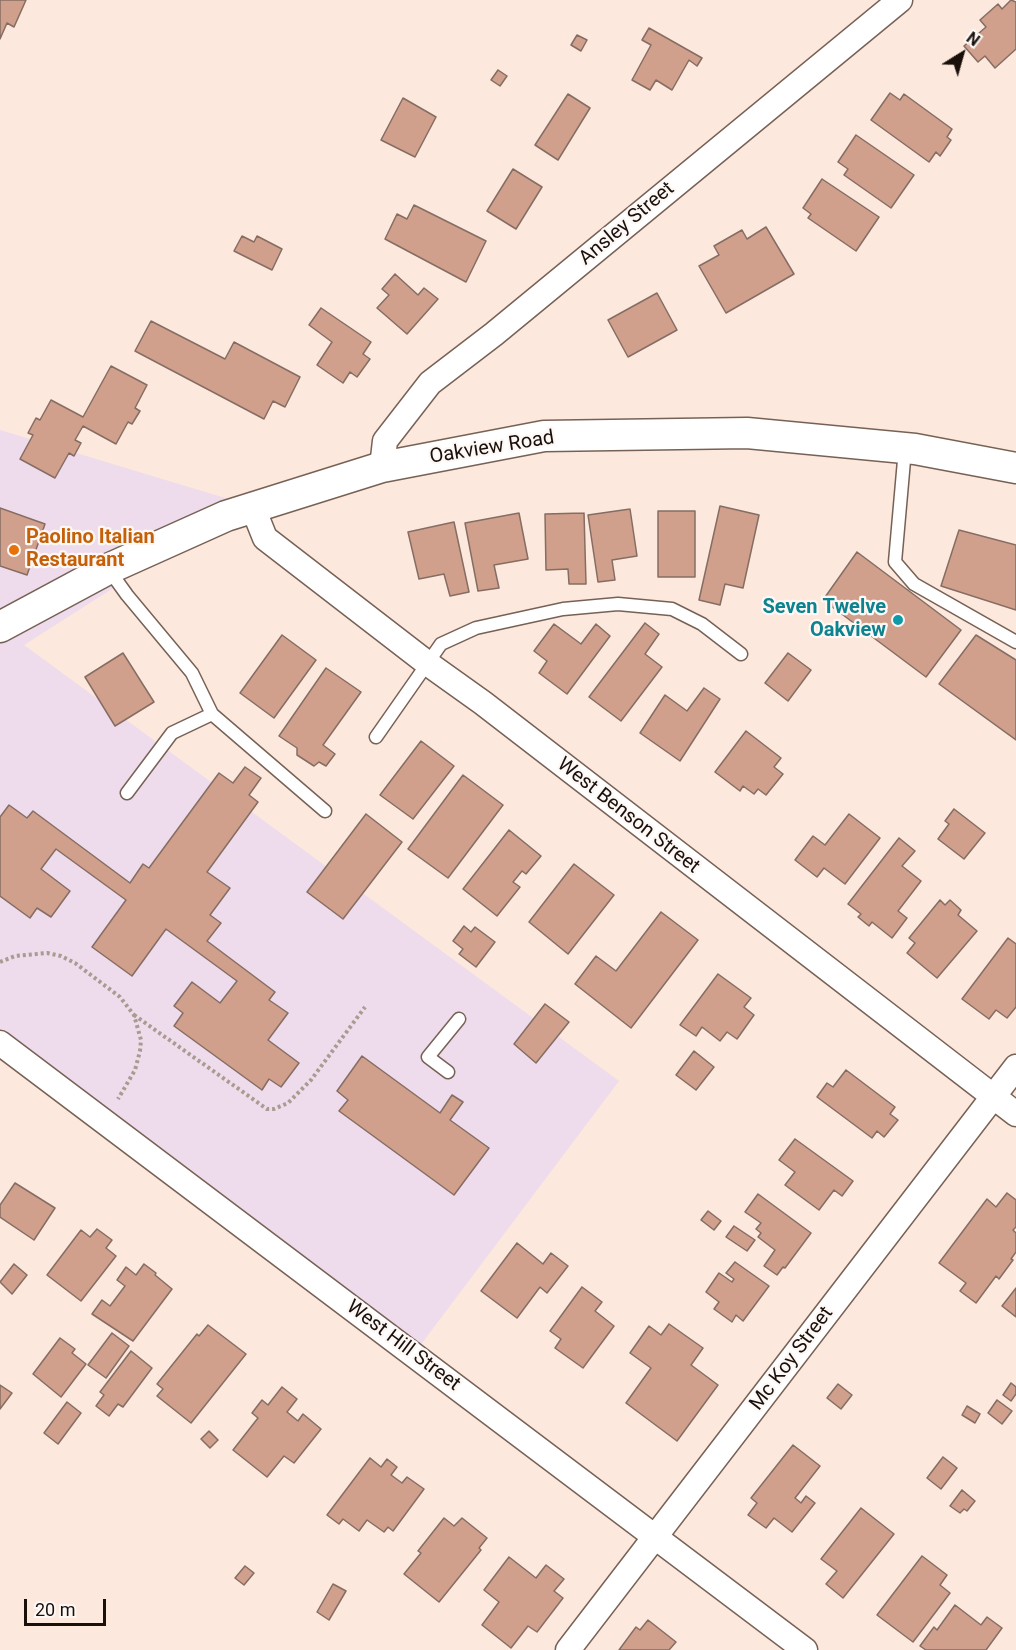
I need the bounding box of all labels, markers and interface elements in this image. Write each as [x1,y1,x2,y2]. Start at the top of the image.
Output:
north arrow [932,24,992,84]
text: N [963,28,983,50]
street label: Ansley Street [574,177,680,271]
street label: Oakview Road [428,426,556,470]
place label: Paolino Italian Restaurant [26,526,155,573]
marker: Paolino Italian Restaurant [7,543,21,557]
place label: Seven Twelve Oakview [763,596,886,643]
marker: Seven Twelve Oakview [891,613,905,627]
street label: West Benson Street [552,753,704,879]
street label: West Hill Street [341,1295,465,1397]
street label: Mc Koy Street [745,1302,839,1416]
scale bar [27,1587,110,1625]
text: 20 m [35,1599,75,1620]

